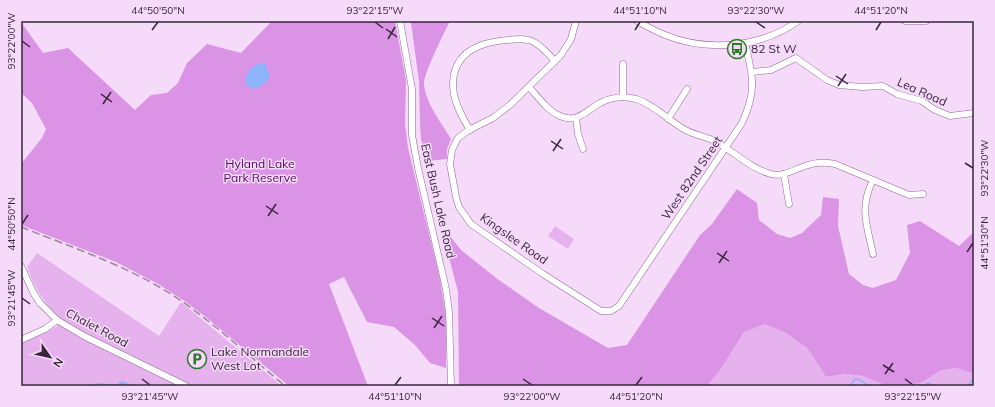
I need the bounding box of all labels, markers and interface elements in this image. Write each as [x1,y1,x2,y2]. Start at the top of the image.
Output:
text: 44°50'50"N [131,4,185,17]
text: 93°22'15"W [347,4,403,17]
text: 44°51'10"N [613,4,667,17]
text: 93°22'30"W [728,4,784,17]
text: 44°51'20"N [854,4,908,17]
text: 93°22'00"W [5,13,18,69]
bus stop icon: 82 St W [726,38,748,60]
place label: 82 St W [751,41,797,56]
street label: Lea Road [895,74,949,109]
street label: West 82nd Street [658,133,725,222]
text: 93°22'30"W [978,140,991,196]
street label: East Bush Lake Road [418,142,459,260]
park label: Hyland Lake Park Reserve [223,156,297,185]
text: 44°50'50"N [5,197,18,251]
street label: Kingslee Road [478,210,551,267]
text: 44°51'30"N [978,216,991,270]
text: 93°21'45"W [5,270,18,326]
street label: Chalet Road [63,305,131,350]
north arrow [30,337,70,377]
place label: Lake Normandale West Lot [211,344,309,373]
parking icon: Lake Normandale West Lot [186,348,208,370]
text: N [50,355,66,370]
text: 93°21'45"W [122,390,178,403]
text: 44°51'10"N [368,390,422,403]
text: 93°22'00"W [504,390,560,403]
text: 44°51'20"N [609,390,663,403]
text: 93°22'15"W [885,390,941,403]

